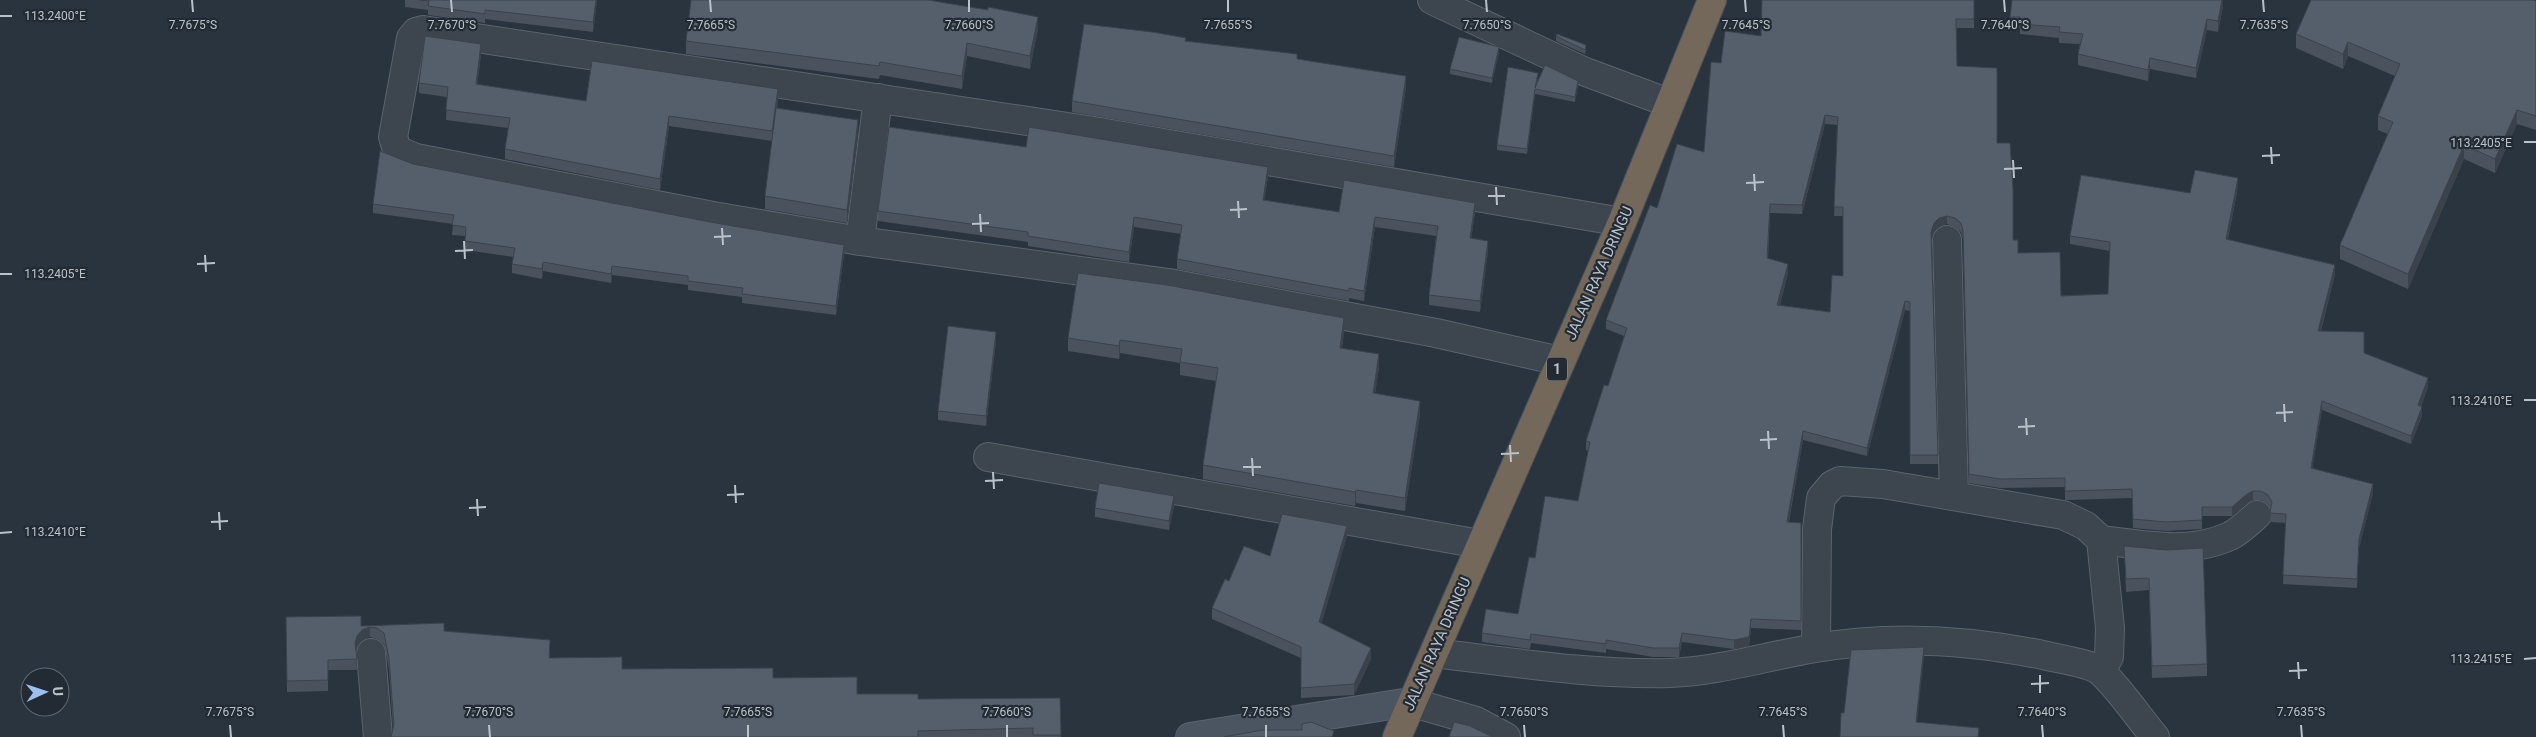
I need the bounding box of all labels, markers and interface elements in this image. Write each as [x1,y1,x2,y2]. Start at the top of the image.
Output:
text: 113.2400°E [24,9,86,23]
text: 7.7675°S [169,18,217,32]
text: 7.7670°S [428,18,476,32]
text: 7.7665°S [687,18,735,32]
text: 7.7660°S [945,18,993,32]
text: 7.7655°S [1204,18,1252,32]
text: 7.7650°S [1463,18,1511,32]
text: 7.7645°S [1722,18,1770,32]
text: 7.7640°S [1981,18,2029,32]
text: 7.7635°S [2240,18,2288,32]
text: 113.2405°E [2450,136,2512,150]
street label: JALAN RAYA DRINGU [1561,203,1637,343]
text: 113.2405°E [24,267,86,281]
road number: 1 [1547,358,1567,380]
text: 113.2410°E [2450,394,2512,408]
text: 113.2410°E [24,525,86,539]
street label: JALAN RAYA DRINGU [1399,574,1475,714]
text: 113.2415°E [2450,652,2512,666]
north arrow [20,667,70,717]
text: U [50,686,66,696]
text: 7.7675°S [206,705,254,719]
text: 7.7670°S [465,705,513,719]
text: 7.7665°S [724,705,772,719]
text: 7.7660°S [983,705,1031,719]
text: 7.7655°S [1242,705,1290,719]
text: 7.7650°S [1500,705,1548,719]
text: 7.7645°S [1759,705,1807,719]
text: 7.7640°S [2018,705,2066,719]
text: 7.7635°S [2277,705,2325,719]

